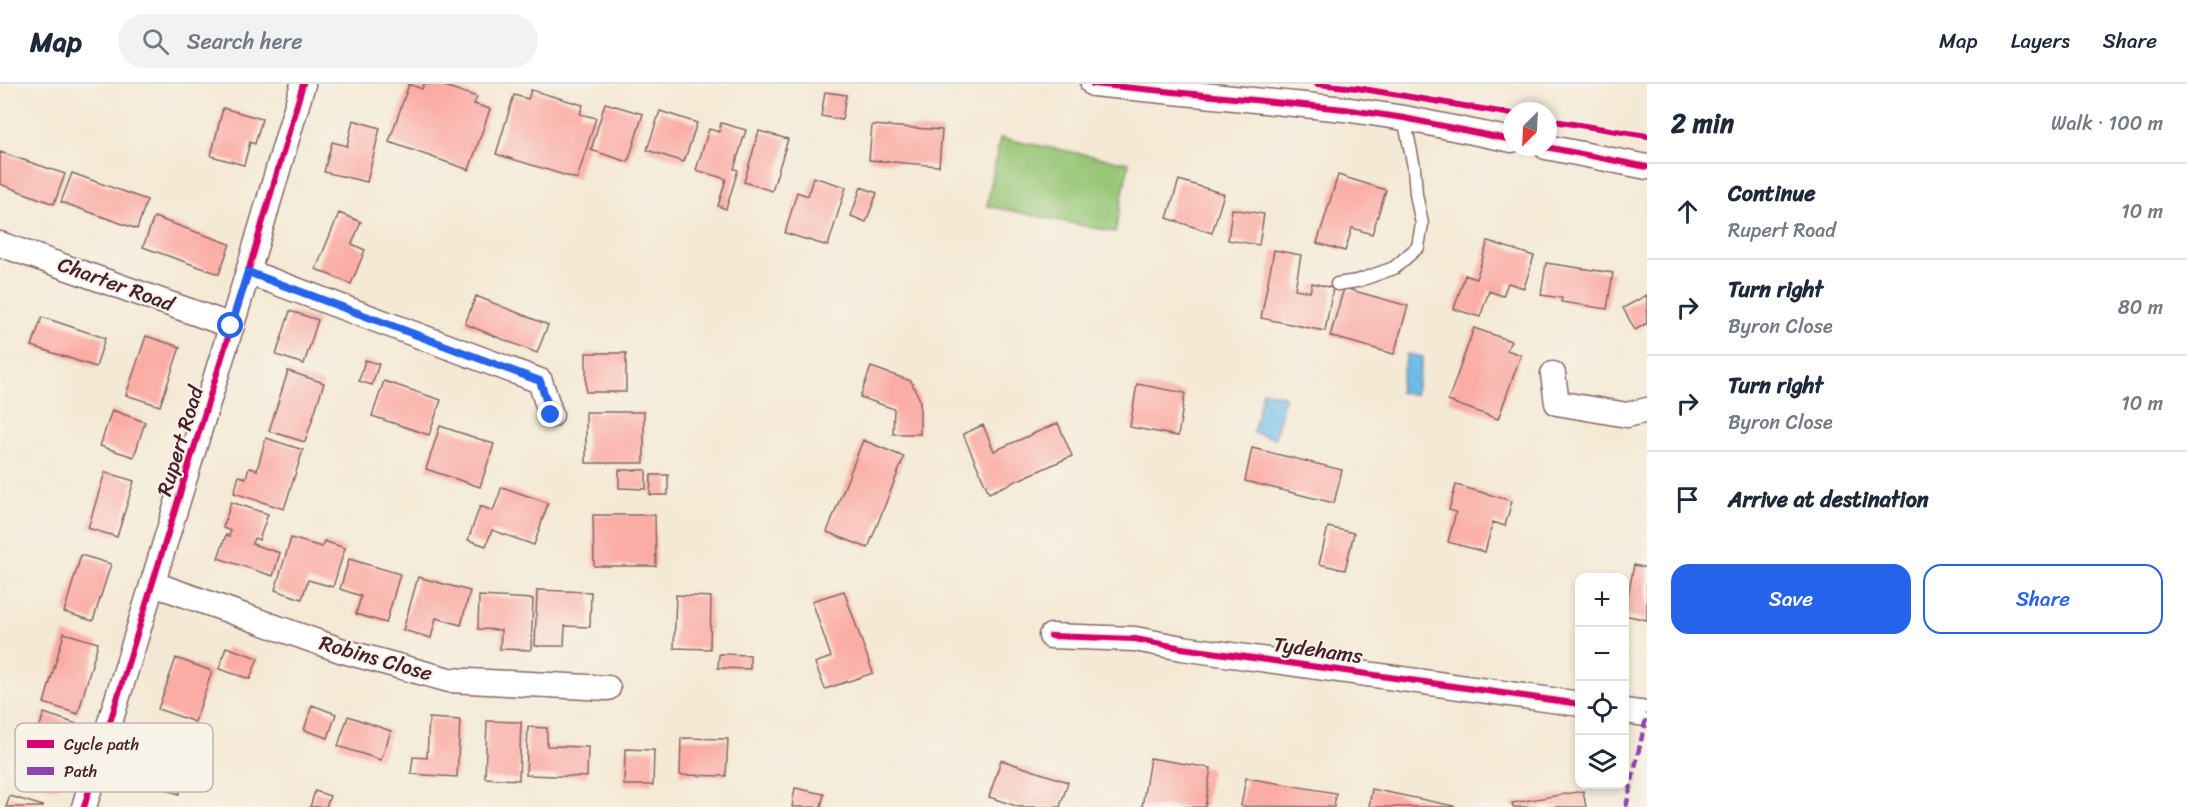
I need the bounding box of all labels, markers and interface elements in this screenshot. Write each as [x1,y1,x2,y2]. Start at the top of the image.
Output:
search box [118,14,538,68]
text: Map [30,17,82,66]
text: Search here [187,22,303,61]
text: Map [1939,22,1978,60]
text: Layers [2011,22,2070,60]
text: Share [2103,22,2157,60]
icon: search [139,25,172,58]
text: 2 min [1671,100,1734,146]
north arrow [1503,102,1557,156]
text: Walk · 100 m [2051,106,2163,141]
text: Continue [1728,174,1816,213]
text: 10 m [2121,194,2163,229]
icon: ahead [1671,195,1704,228]
text: Rupert Road [1728,213,1836,248]
street label: Charter Road [52,245,181,323]
text: Turn right [1728,270,1823,309]
text: 80 m [2118,290,2163,325]
icon: right [1671,291,1704,324]
text: Byron Close [1728,309,1833,344]
route start [217,312,243,338]
text: Turn right [1728,366,1823,405]
street label: Rupert Road [145,379,215,501]
text: 10 m [2121,386,2163,421]
icon: right [1671,387,1704,420]
route end [537,401,563,427]
text: Byron Close [1728,405,1833,440]
text: Arrive at destination [1728,480,1929,519]
icon: arrive [1671,483,1704,516]
button: Save [1671,564,1911,634]
button: Share [1923,564,2163,634]
map controls [1575,573,1629,789]
button: + [1575,573,1629,627]
street label: Robins Close [315,624,437,692]
street label: Tydehams [1271,625,1365,675]
button: − [1575,627,1629,681]
button: locate [1575,681,1629,735]
legend [15,723,213,792]
text: Cycle path [64,730,139,759]
button: layers [1575,735,1629,789]
text: Path [64,757,97,786]

